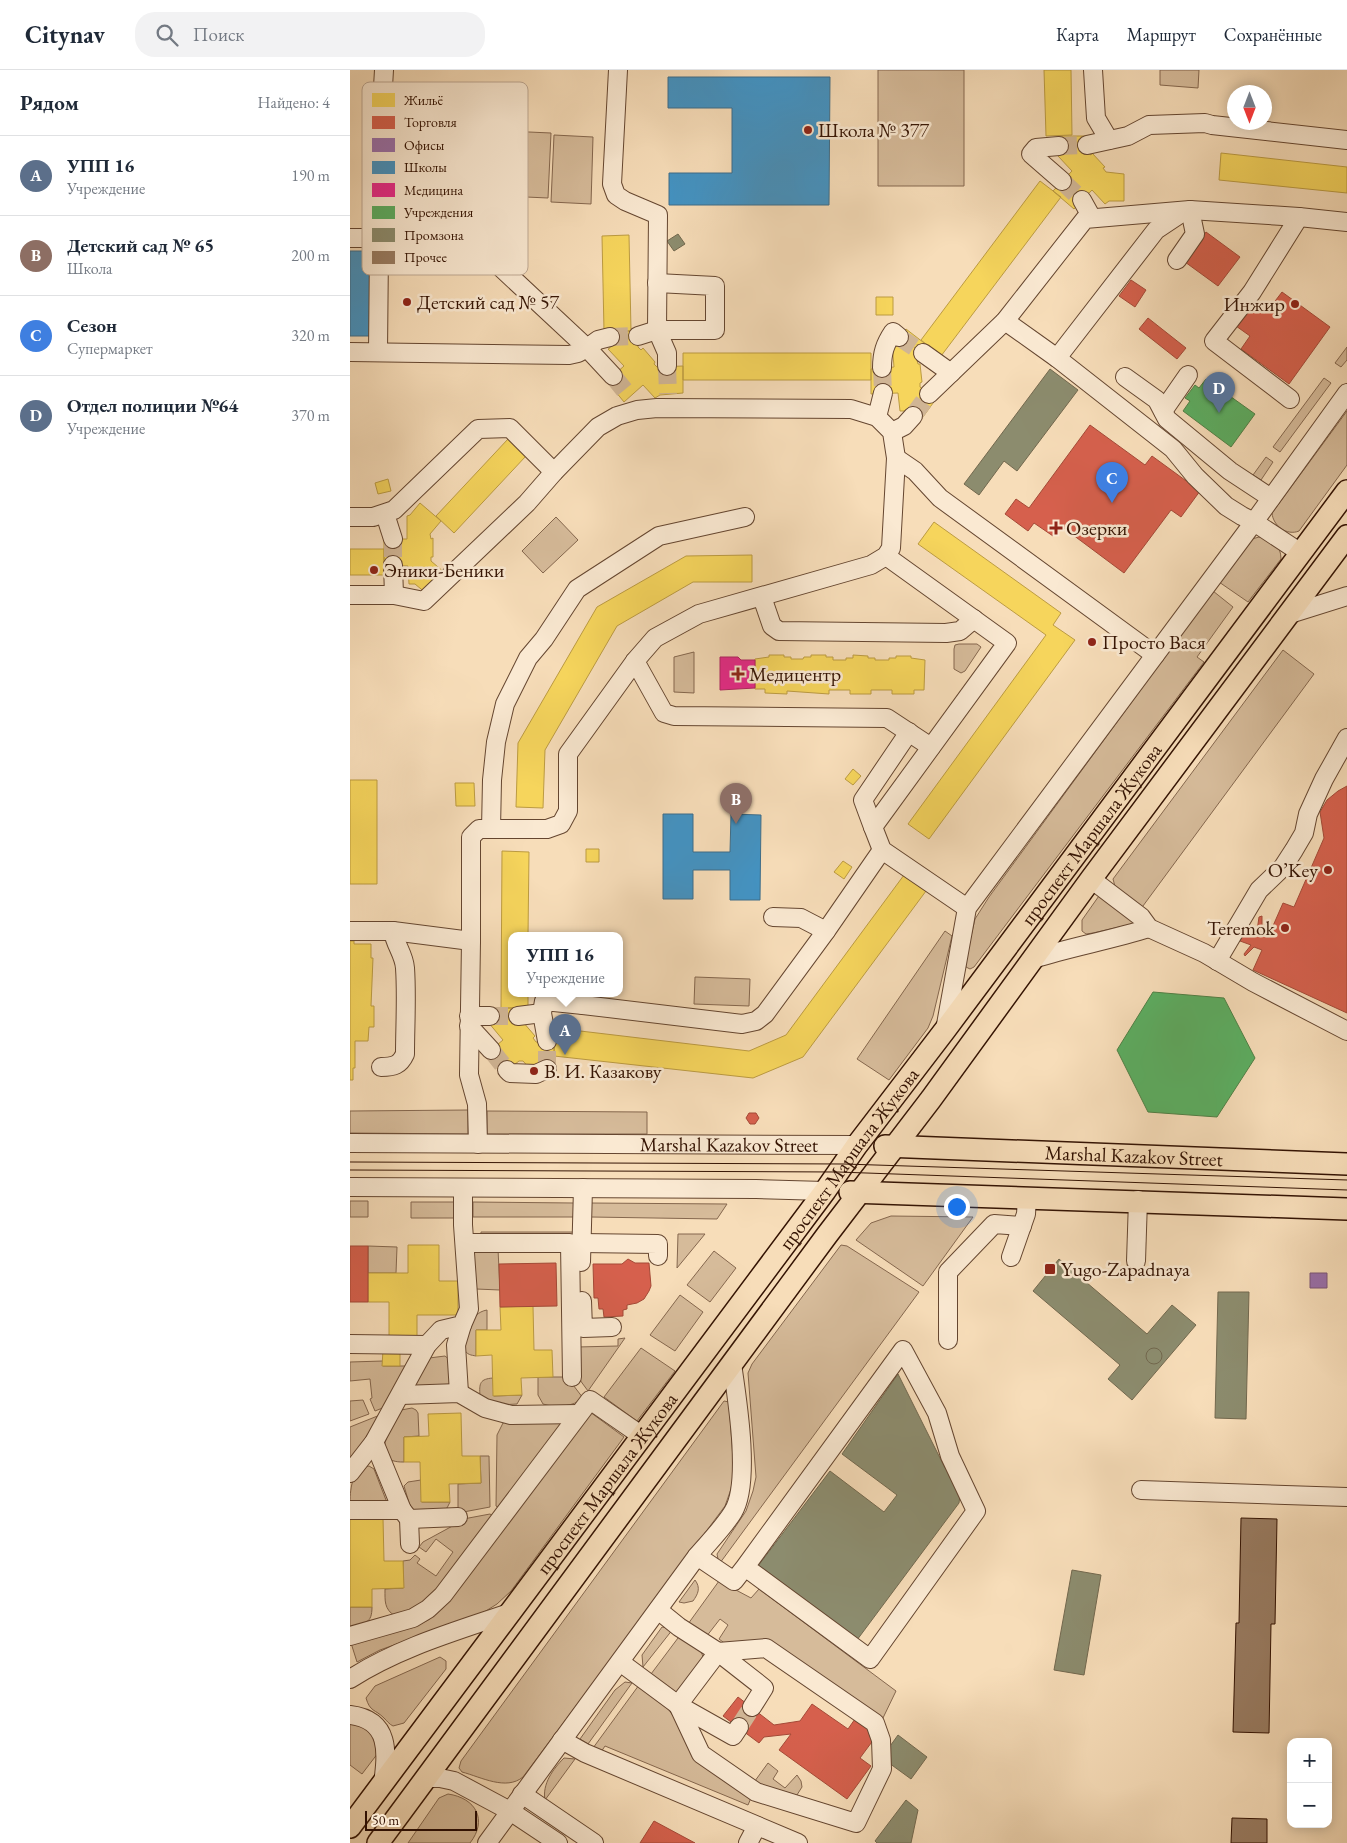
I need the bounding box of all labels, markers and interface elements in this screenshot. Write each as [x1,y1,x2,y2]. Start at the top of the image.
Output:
search box [135,12,485,57]
text: Citynav [25,19,105,50]
icon: search [153,21,181,49]
text: Поиск [193,22,244,47]
text: Карта [1056,23,1099,46]
text: Маршрут [1127,23,1196,46]
text: Сохранённые [1224,23,1322,46]
legend [362,82,528,275]
north arrow [1227,85,1272,130]
text: Рядом [20,89,79,116]
text: Жильё [403,91,444,109]
text: Найдено: 4 [258,92,330,113]
text: Торговля [404,113,457,131]
place label: Школа № 377 [818,117,929,143]
marker: Школа № 377 [802,124,814,136]
text: Офисы [404,136,445,154]
text: УПП 16 [67,153,134,178]
text: Школы [404,158,447,176]
text: A [30,165,42,186]
text: 190 m [291,165,330,186]
text: Учреждение [67,178,145,199]
text: Медицина [404,181,463,199]
text: Учреждения [403,203,473,221]
text: Промзона [404,226,464,244]
text: Детский сад № 65 [67,233,214,258]
text: B [31,245,41,266]
text: 200 m [291,245,330,266]
text: Прочее [404,248,447,266]
text: Школа [67,258,112,279]
place label: Детский сад № 57 [417,289,559,315]
place label: Инжир [1224,291,1285,317]
marker: Детский сад № 57 [401,296,413,308]
marker: Инжир [1289,298,1301,310]
text: Сезон [67,313,117,338]
text: C [30,325,42,346]
text: 320 m [291,325,330,346]
text: Супермаркет [67,338,153,359]
pin: D [1203,372,1235,413]
text: Отдел полиции №64 [67,393,238,418]
text: D [30,405,42,426]
text: 370 m [291,405,330,426]
text: Учреждение [67,418,145,439]
pin: C [1096,462,1128,503]
place label: Озерки [1066,515,1128,541]
marker: Озерки [1050,522,1062,534]
place label: Эники-Беники [384,557,505,583]
marker: Эники-Беники [368,564,380,576]
place label: Просто Вася [1102,629,1206,655]
marker: Просто Вася [1086,636,1098,648]
place label: Медицентр [749,661,841,687]
marker: Медицентр [731,667,745,681]
street label: проспект Маршала Жукова [1015,738,1167,930]
pin: B [720,783,752,824]
place label: O’Key [1268,857,1318,883]
marker: O’Key [1322,864,1334,876]
place label: Teremok [1207,915,1276,941]
marker: Teremok [1279,922,1291,934]
popup [508,932,623,997]
text: УПП 16 [526,942,594,967]
text: Учреждение [526,967,605,988]
pin: A [549,1014,581,1055]
place label: В. И. Казакову [544,1058,662,1084]
street label: проспект Маршала Жукова [773,1062,925,1255]
marker: В. И. Казакову [528,1065,540,1077]
street label: Marshal Kazakov Street [640,1131,819,1158]
street label: Marshal Kazakov Street [1044,1139,1224,1172]
your location [944,1194,970,1220]
place label: Yugo-Zapadnaya [1061,1256,1190,1282]
marker: Yugo-Zapadnaya [1043,1262,1057,1276]
street label: проспект Маршала Жукова [530,1387,683,1579]
map controls [1287,1738,1332,1828]
button: + [1287,1738,1332,1783]
button: − [1287,1783,1332,1828]
scale bar [365,1808,478,1831]
text: 50 m [372,1811,399,1829]

